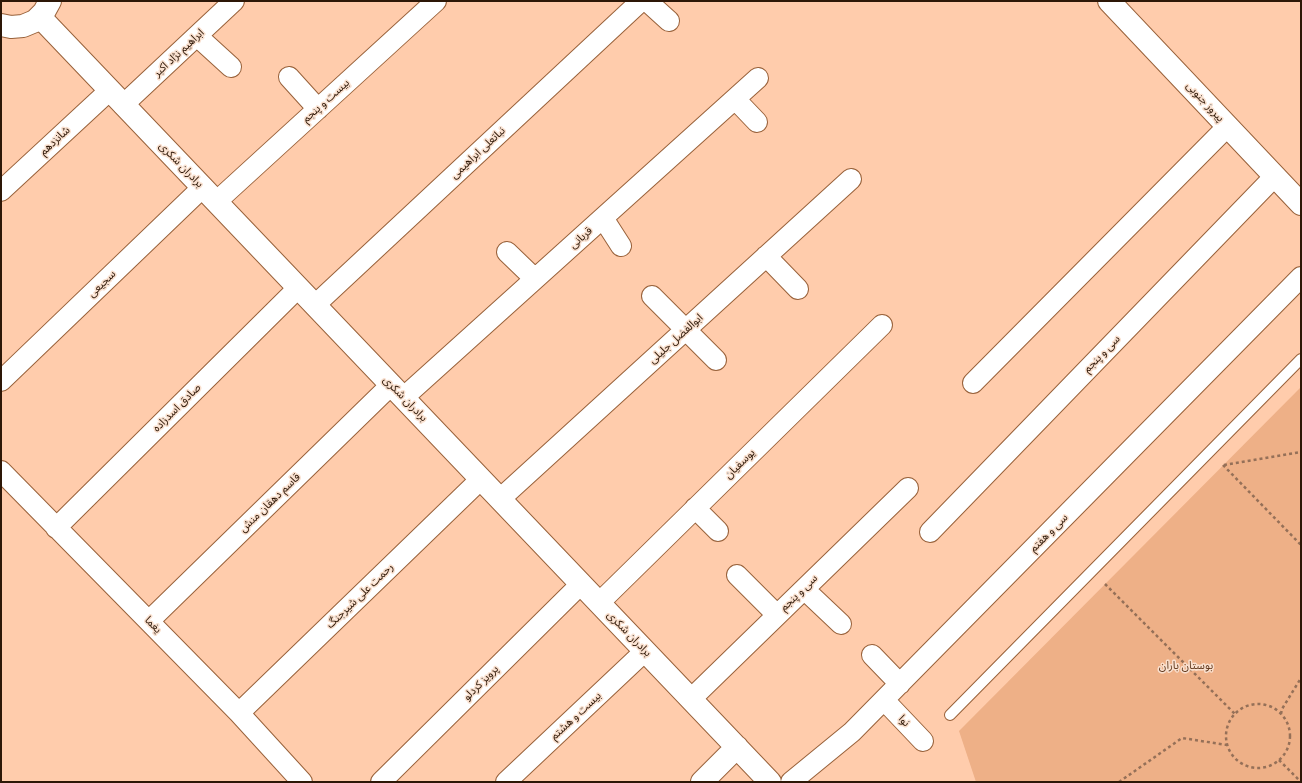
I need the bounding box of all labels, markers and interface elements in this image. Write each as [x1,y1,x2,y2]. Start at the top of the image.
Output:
street label: ابراهیم نژاد اکبر [151,26,207,80]
street label: بیست و پنجم [300,76,352,126]
street label: پیروز جنوبی [1183,79,1227,125]
street label: شانزدهم [37,124,73,158]
street label: نباتعلی ابراهیمی [448,124,508,182]
street label: برادران شکری [156,139,206,191]
street label: قربانی [567,224,595,252]
street label: سجیعی [85,268,119,300]
street label: ابوالفضل جلیلی [646,311,706,367]
street label: سی و پنجم [1081,332,1123,376]
street label: برادران شکری [380,373,430,425]
street label: صادق اسدزاده [150,381,204,435]
street label: یوسفیان [722,446,758,482]
street label: قاسم دهقان منش [237,471,303,535]
street label: سی و هفتم [1027,511,1071,555]
street label: رحمت علی شیرجنگ [324,561,396,631]
street label: سی و پنجم [777,572,821,614]
street label: برادران شکری [604,608,654,660]
street label: یغما [142,614,164,636]
park label: بوستان باران [1159,659,1213,673]
street label: پرویز کردلو [461,663,501,703]
street label: بیست و هشتم [548,689,604,743]
street label: نوا [896,713,912,729]

